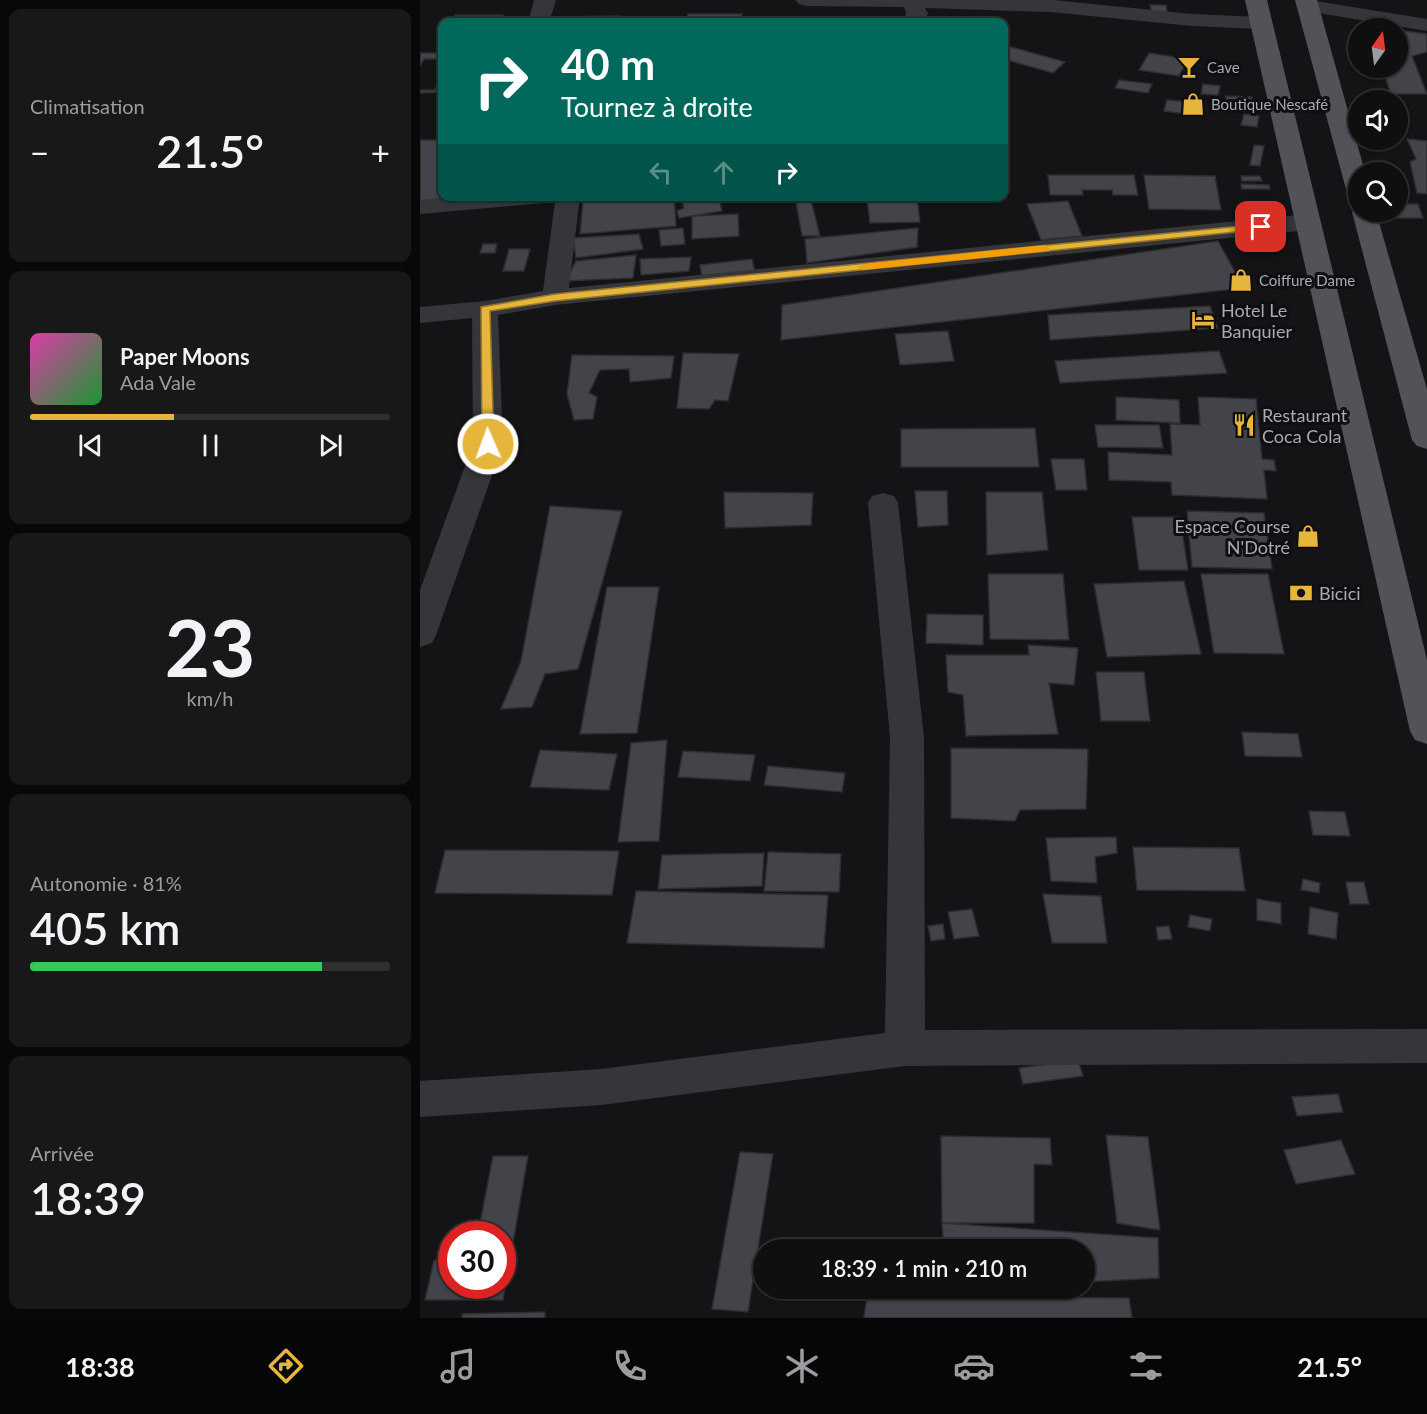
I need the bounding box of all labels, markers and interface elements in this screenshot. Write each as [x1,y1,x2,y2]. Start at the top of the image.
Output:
north arrow [1348,18,1408,78]
map controls [1348,18,1408,222]
text: 40 m [561,39,655,89]
icon: right [462,42,540,120]
bar icon: Cave [1176,54,1202,80]
place label: Cave [1207,58,1240,76]
text: Tournez à droite [561,90,753,123]
button: sound [1348,90,1408,150]
shop icon: Boutique Nescafé [1180,91,1206,117]
text: Climatisation [30,94,145,118]
place label: Boutique Nescafé [1211,95,1328,113]
text: 21.5° [156,124,264,178]
text: − [30,132,49,172]
text: + [371,132,390,172]
icon: left [644,156,677,189]
icon: ahead [707,156,740,189]
icon: right [770,156,803,189]
button: search [1348,162,1408,222]
pin [1235,201,1286,252]
icon: arrive [1244,210,1277,243]
shop icon: Coiffure Dame [1228,267,1254,293]
place label: Coiffure Dame [1259,271,1355,289]
place label: Hotel Le Banquier [1221,299,1292,342]
hotel icon: Hotel Le Banquier [1190,307,1216,333]
text: Paper Moons [120,343,250,370]
text: Ada Vale [120,370,196,394]
place label: Restaurant Coca Cola [1262,404,1348,447]
position arrow [456,412,520,476]
restaurant icon: Restaurant Coca Cola [1231,412,1257,438]
icon: previous [74,429,107,462]
icon: pause [194,429,227,462]
icon: next [314,429,347,462]
place label: Espace Course N'Dotré [1174,515,1290,558]
shop icon: Espace Course N'Dotré [1295,523,1321,549]
bank icon: Bicici [1288,580,1314,606]
place label: Bicici [1319,582,1361,604]
text: 23 [165,600,255,694]
text: km/h [187,686,233,710]
text: Autonomie · 81% [30,871,182,895]
text: 405 km [30,901,180,955]
text: Arrivée [30,1141,94,1165]
text: 18:39 [30,1171,146,1225]
speed limit sign: 30 [438,1221,516,1299]
text: 18:39 · 1 min · 210 m [821,1255,1027,1282]
icon: directions [265,1345,307,1387]
icon: music [437,1345,479,1387]
icon: phone [609,1345,651,1387]
icon: climate [781,1345,823,1387]
icon: car [953,1345,995,1387]
icon: filters [1125,1345,1167,1387]
text: 18:38 [65,1350,135,1383]
text: 21.5° [1297,1350,1362,1383]

